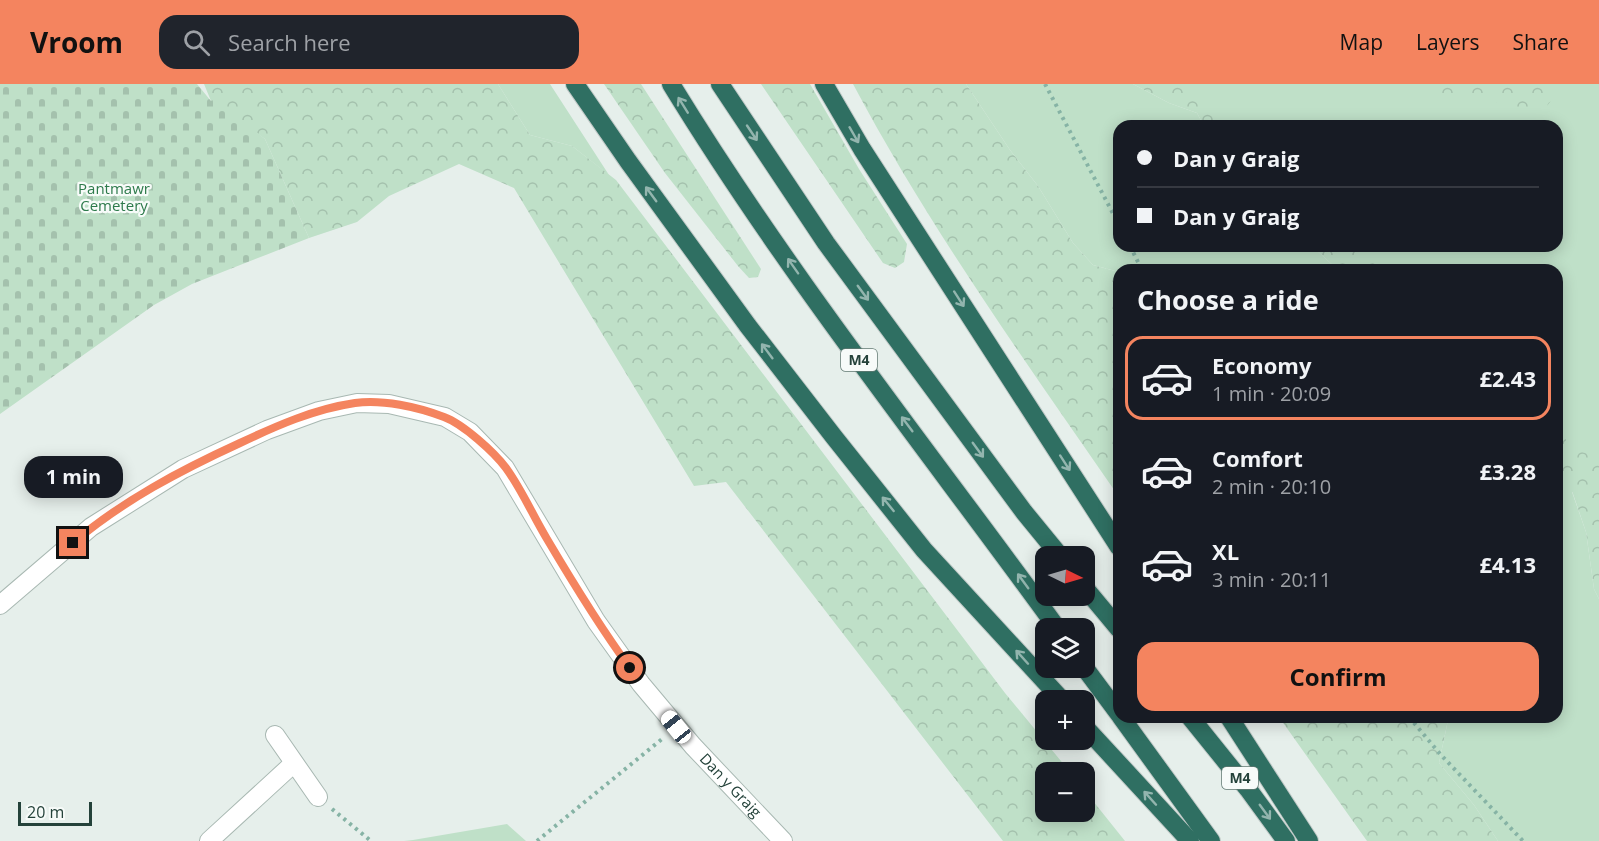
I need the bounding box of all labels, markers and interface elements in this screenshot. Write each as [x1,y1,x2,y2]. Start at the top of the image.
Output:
search box [159,15,579,69]
text: Vroom [30,23,123,61]
icon: search [180,26,213,59]
text: Search here [228,27,351,57]
text: Map [1340,28,1383,56]
text: Layers [1416,28,1480,56]
text: Share [1513,28,1569,56]
one-way arrow [677,97,689,114]
one-way arrow [746,124,758,141]
one-way arrow [848,126,860,143]
text: Dan y Graig [1173,143,1299,173]
park label: Pantmawr Cemetery [78,178,150,215]
one-way arrow [645,186,658,202]
text: Dan y Graig [1173,201,1299,231]
one-way arrow [786,259,799,275]
text: Choose a ride [1137,281,1319,318]
one-way arrow [857,285,869,301]
one-way arrow [953,290,965,307]
one-way arrow [761,343,774,359]
road number: M4 [841,349,877,371]
text: Economy [1212,350,1311,380]
icon: car [1140,351,1194,405]
text: £2.43 [1479,363,1536,393]
text: 1 min · 20:09 [1212,380,1331,407]
one-way arrow [901,416,914,432]
one-way arrow [972,442,985,458]
text: Comfort [1212,443,1303,473]
icon: car [1140,444,1194,498]
one-way arrow [1058,454,1071,471]
callout: 1 min [23,456,122,498]
text: £3.28 [1479,456,1536,486]
text: 1 min [46,463,101,490]
text: 2 min · 20:10 [1212,473,1331,500]
one-way arrow [881,496,894,512]
route end [59,529,86,556]
text: XL [1212,536,1239,566]
icon: car [1140,537,1194,591]
north arrow [1035,546,1095,606]
map controls [1035,546,1095,822]
text: £4.13 [1479,549,1536,579]
text: 3 min · 20:11 [1212,566,1331,593]
one-way arrow [1016,574,1029,590]
button: layers [1035,618,1095,678]
button: Confirm [1137,642,1539,711]
one-way arrow [1015,650,1029,665]
route start [616,654,643,681]
button: + [1035,690,1095,750]
car [658,707,694,747]
street label: Dan y Graig [696,748,766,821]
button: − [1035,762,1095,822]
road number: M4 [1222,767,1258,789]
one-way arrow [1143,791,1157,806]
scale bar [18,799,92,826]
text: 20 m [27,801,64,823]
one-way arrow [1259,804,1272,820]

